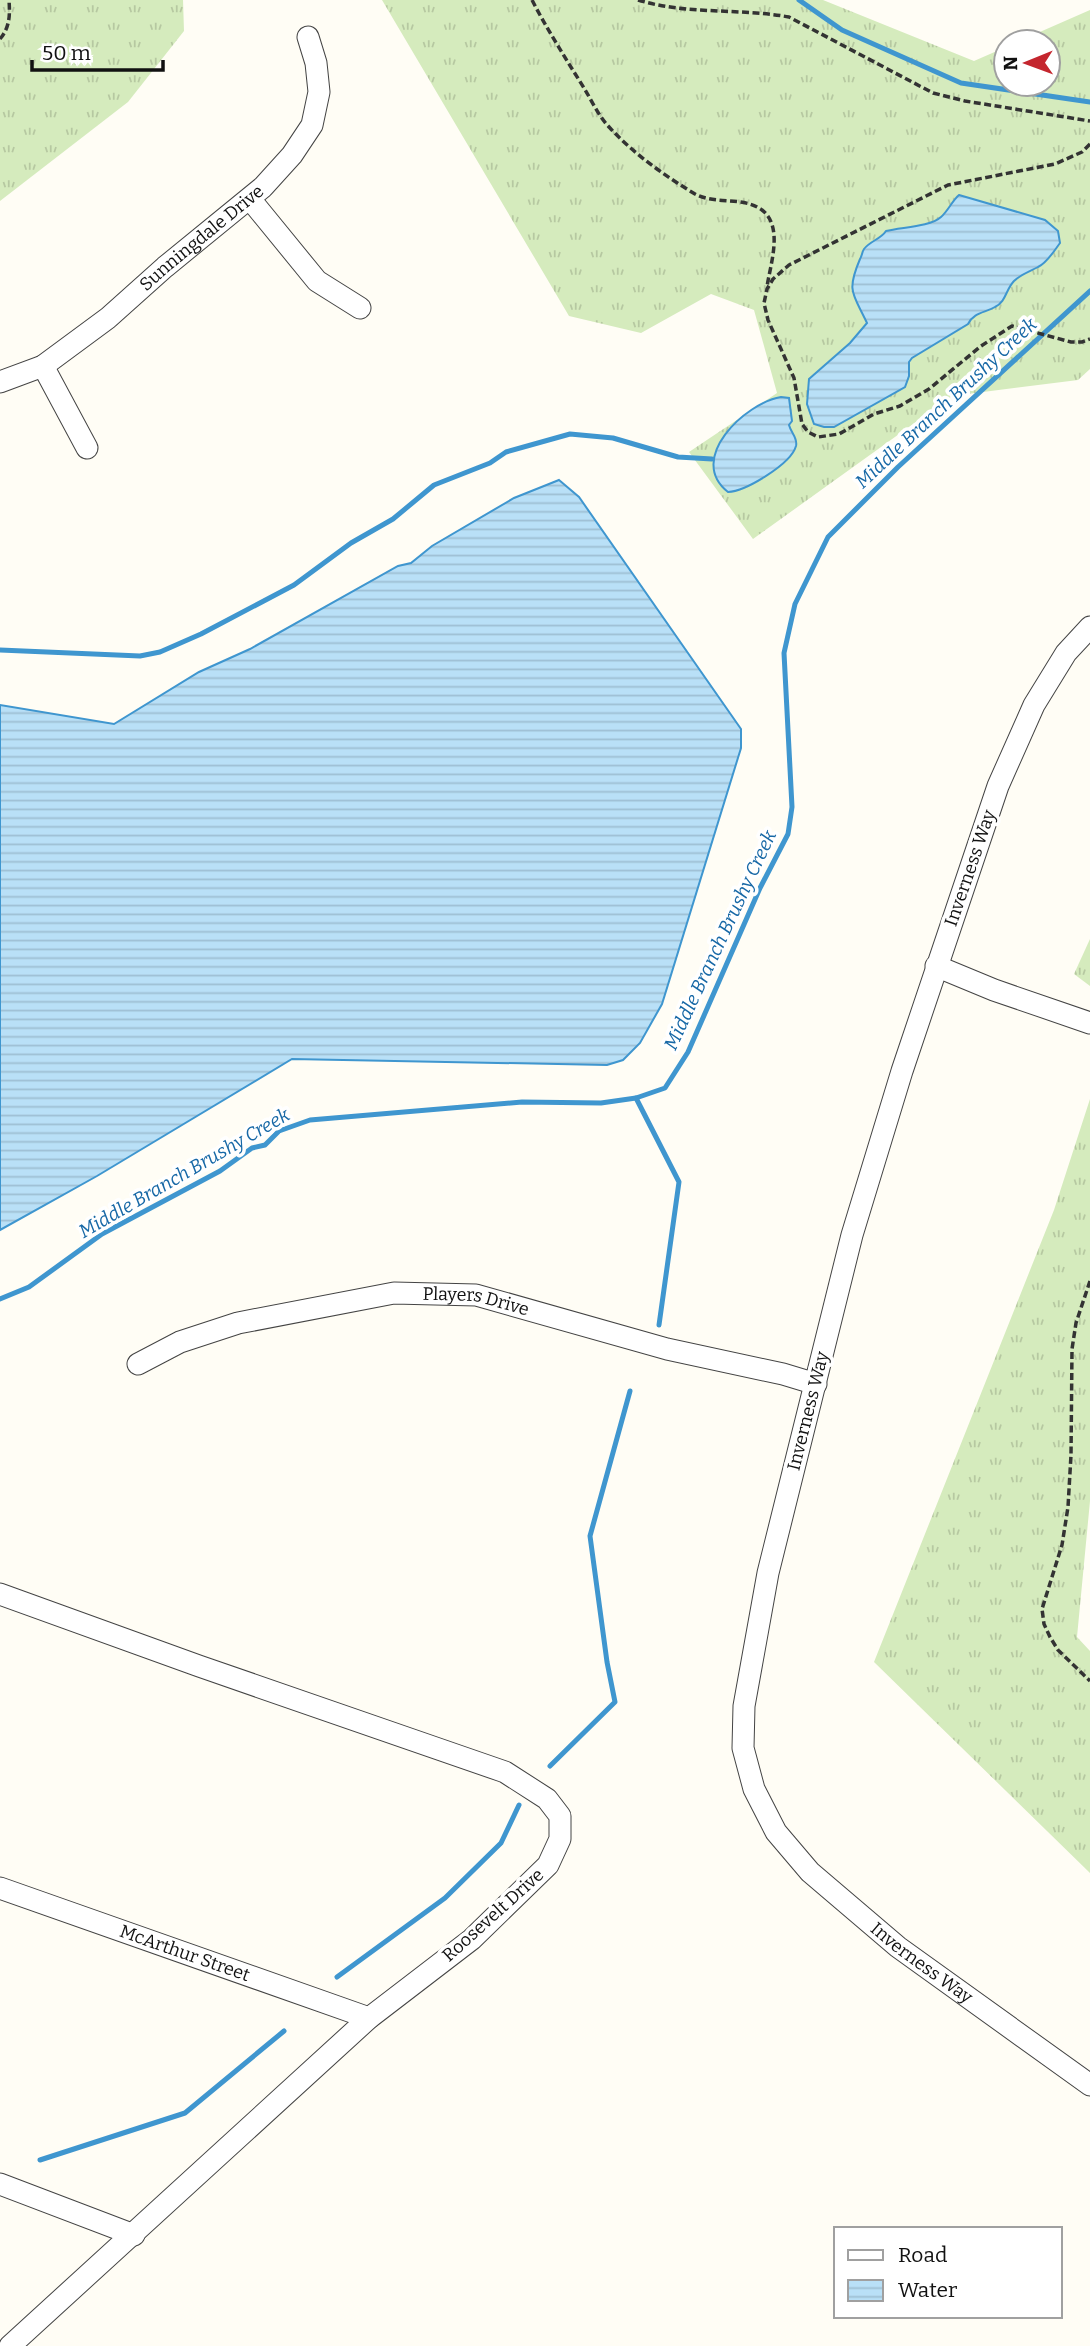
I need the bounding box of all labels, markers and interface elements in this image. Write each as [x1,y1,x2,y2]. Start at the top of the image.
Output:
scale bar [32,28,163,72]
north arrow [992,28,1062,98]
text: 50 m [42,40,91,66]
text: N [999,55,1022,71]
street label: Sunningdale Drive [135,180,268,295]
water label: Middle Branch Brushy Creek [850,312,1042,493]
street label: Inverness Way [940,806,1000,929]
water label: Middle Branch Brushy Creek [659,826,781,1054]
water label: Middle Branch Brushy Creek [74,1103,294,1243]
street label: Players Drive [422,1283,532,1320]
street label: Inverness Way [783,1349,834,1473]
street label: Roosevelt Drive [438,1864,548,1966]
street label: Inverness Way [866,1918,977,2008]
street label: McArthur Street [117,1920,253,1986]
legend [834,2227,1062,2318]
text: Road [898,2242,947,2268]
text: Water [898,2277,957,2303]

